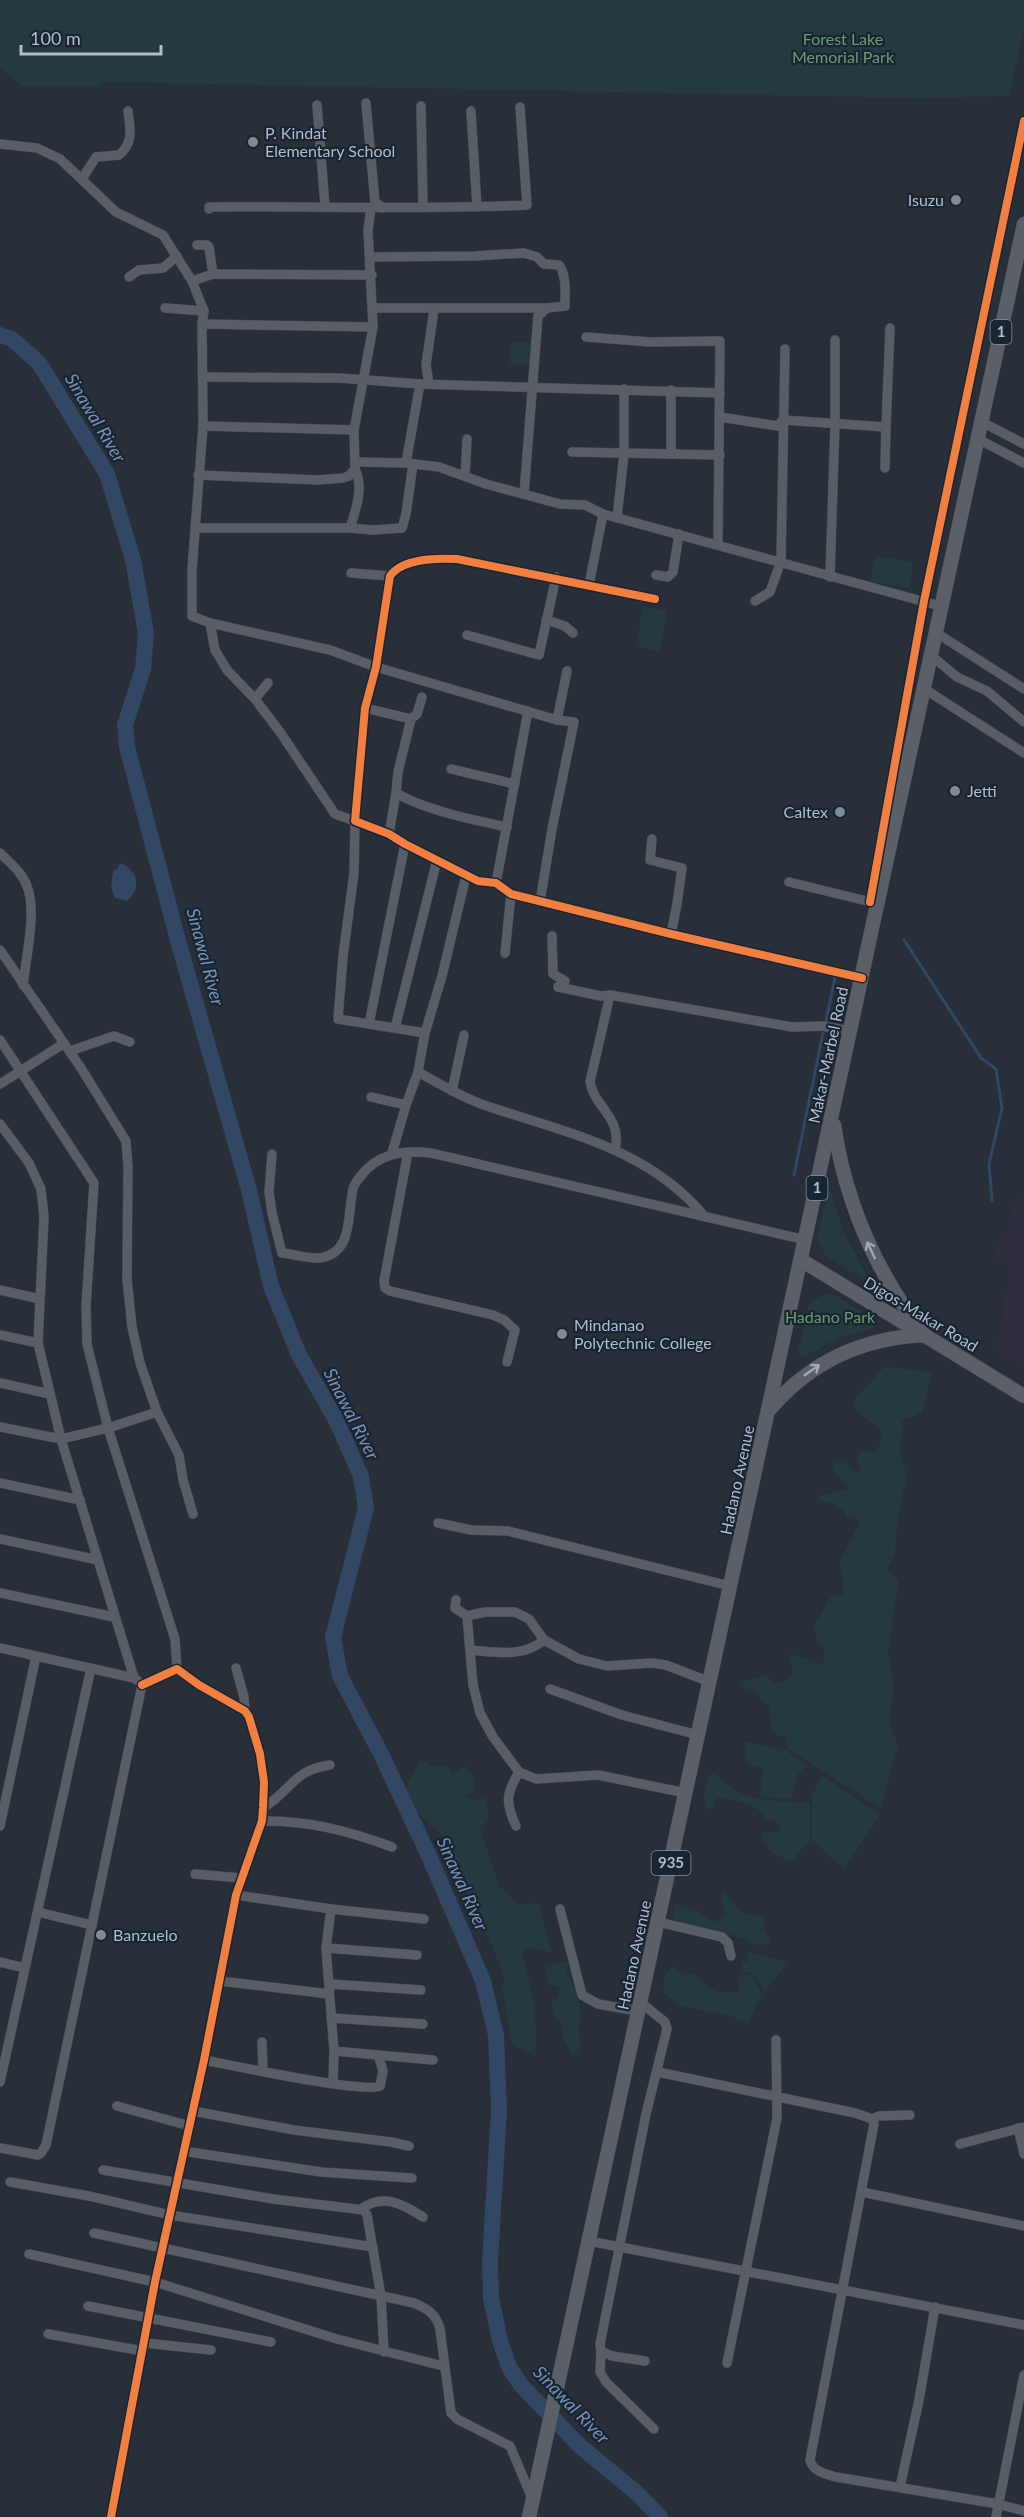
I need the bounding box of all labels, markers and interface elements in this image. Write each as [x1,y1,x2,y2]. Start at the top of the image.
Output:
scale bar [21,18,160,56]
text: 100 m [30,27,81,49]
park label: Forest Lake Memorial Park [792,29,895,66]
place label: P. Kindat Elementary School [265,123,395,160]
marker: P. Kindat Elementary School [246,135,260,149]
place label: Isuzu [908,190,944,209]
marker: Isuzu [949,193,963,207]
road number: 1 [990,320,1012,344]
water label: Sinawal River [61,369,131,467]
place label: Jetti [967,781,997,800]
marker: Jetti [948,784,962,798]
place label: Caltex [784,802,828,821]
marker: Caltex [833,805,847,819]
water label: Sinawal River [182,906,230,1009]
street label: Makar-Marbel Road [804,985,851,1125]
road number: 1 [806,1176,828,1200]
one-way arrow [865,1242,877,1260]
street label: Digos-Makar Road [861,1272,982,1355]
park label: Hadano Park [785,1307,876,1326]
place label: Mindanao Polytechnic College [574,1315,712,1352]
marker: Mindanao Polytechnic College [555,1327,569,1341]
water label: Sinawal River [319,1364,385,1464]
one-way arrow [803,1364,819,1376]
street label: Hadano Avenue [716,1423,757,1536]
water label: Sinawal River [433,1833,494,1934]
road number: 935 [652,1851,690,1875]
street label: Hadano Avenue [613,1898,654,2011]
place label: Banzuelo [113,1925,178,1944]
marker: Banzuelo [94,1928,108,1942]
water label: Sinawal River [529,2361,615,2448]

